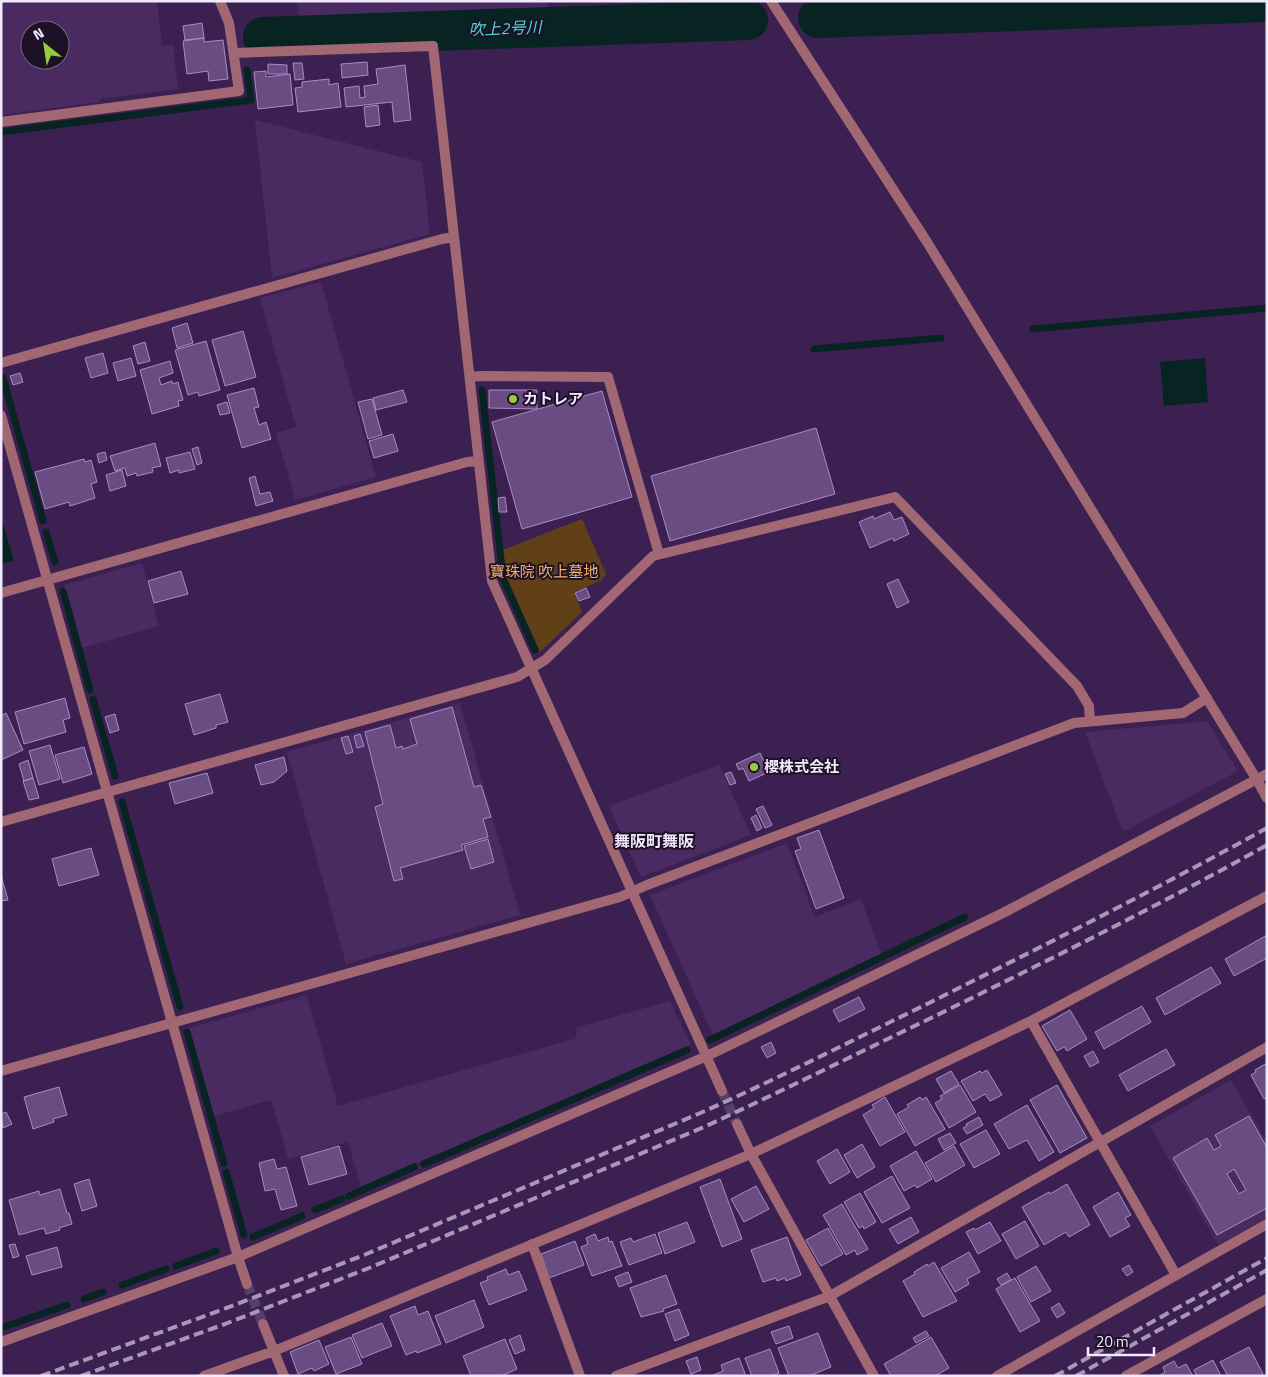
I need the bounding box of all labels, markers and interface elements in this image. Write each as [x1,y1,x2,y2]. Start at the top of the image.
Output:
water label: 吹上2号川 [468,15,544,41]
north arrow [20,20,70,70]
text: N [29,22,48,45]
place label: カトレア [523,387,583,410]
marker: カトレア [507,393,519,405]
park label: 寶珠院 吹上墓地 [490,560,598,583]
place label: 櫻株式会社 [764,755,839,778]
marker: 櫻株式会社 [748,761,760,773]
district label: 舞阪町舞阪 [614,829,694,853]
scale bar [1088,1324,1154,1356]
text: 20 m [1096,1330,1129,1353]

